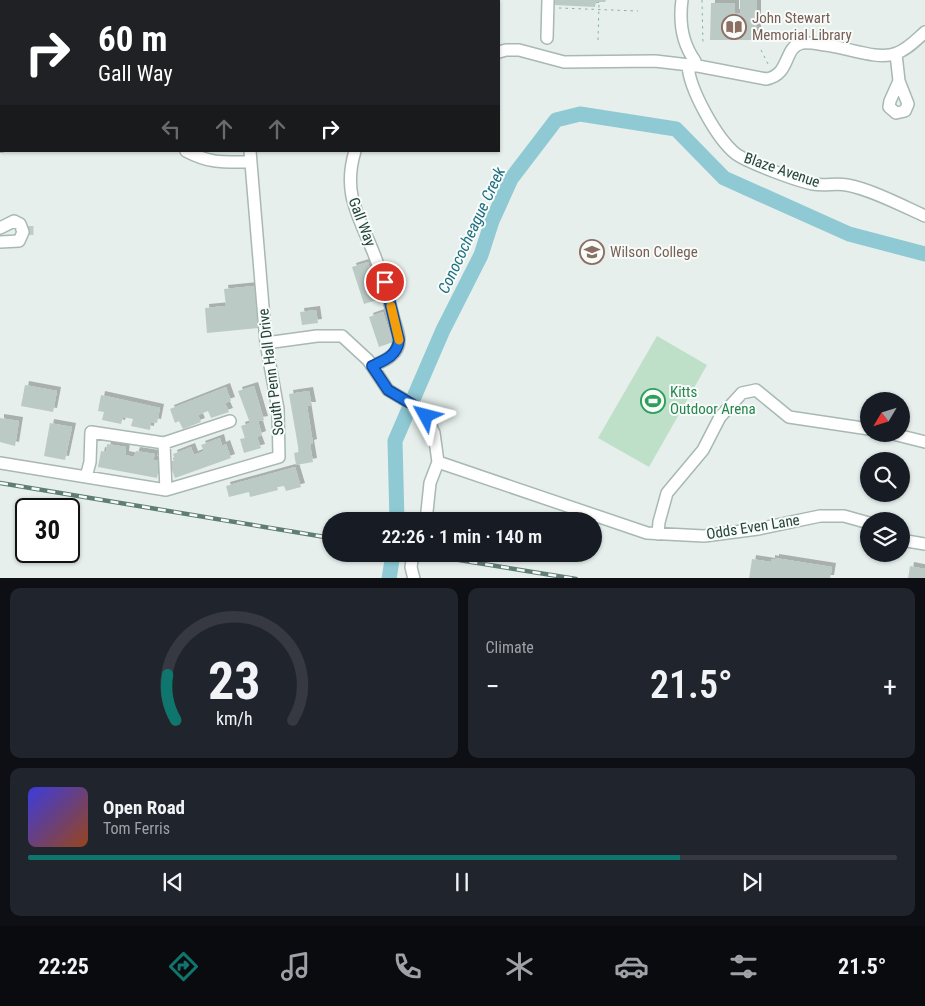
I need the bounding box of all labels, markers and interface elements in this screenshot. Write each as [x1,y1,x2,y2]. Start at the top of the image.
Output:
place label: John Stewart Memorial Library [752,9,852,44]
library icon: John Stewart Memorial Library [721,14,747,40]
text: 60 m [98,19,167,60]
icon: right [15,20,80,85]
text: Gall Way [98,61,173,86]
icon: left [157,115,185,143]
icon: ahead [210,115,238,143]
icon: ahead [263,115,291,143]
icon: right [316,115,344,143]
street label: Blaze Avenue [742,149,822,191]
water label: Conococheague Creek [434,163,509,296]
street label: Gall Way [344,195,380,249]
school or university icon: Wilson College [579,239,605,265]
place label: Wilson College [610,243,698,261]
pin [364,261,406,303]
icon: arrive [371,268,399,296]
street label: South Penn Hall Drive [254,308,288,436]
place label: Kitts Outdoor Arena [670,383,756,418]
sports icon: Kitts Outdoor Arena [640,388,666,414]
position arrow [399,389,451,441]
north arrow [860,392,910,442]
map controls [860,392,910,562]
button: search [860,452,910,502]
speed limit sign: 30 [15,498,80,563]
street label: Odds Even Lane [705,511,801,543]
button: layers [860,512,910,562]
text: 22:26 · 1 min · 140 m [382,525,542,548]
text: Climate [486,638,534,657]
text: 23 [207,651,260,712]
text: 21.5° [650,663,733,707]
text: − [486,670,500,703]
text: + [883,670,897,703]
text: km/h [215,708,252,729]
text: Open Road [103,796,185,819]
text: Tom Ferris [103,819,170,838]
icon: previous [159,868,187,896]
icon: pause [448,868,476,896]
icon: next [738,868,766,896]
icon: directions [166,949,201,984]
icon: music [278,949,313,984]
icon: phone [390,949,425,984]
icon: climate [502,949,537,984]
icon: car [614,949,649,984]
icon: filters [726,949,761,984]
text: 22:25 [39,954,89,979]
text: 21.5° [838,954,886,979]

